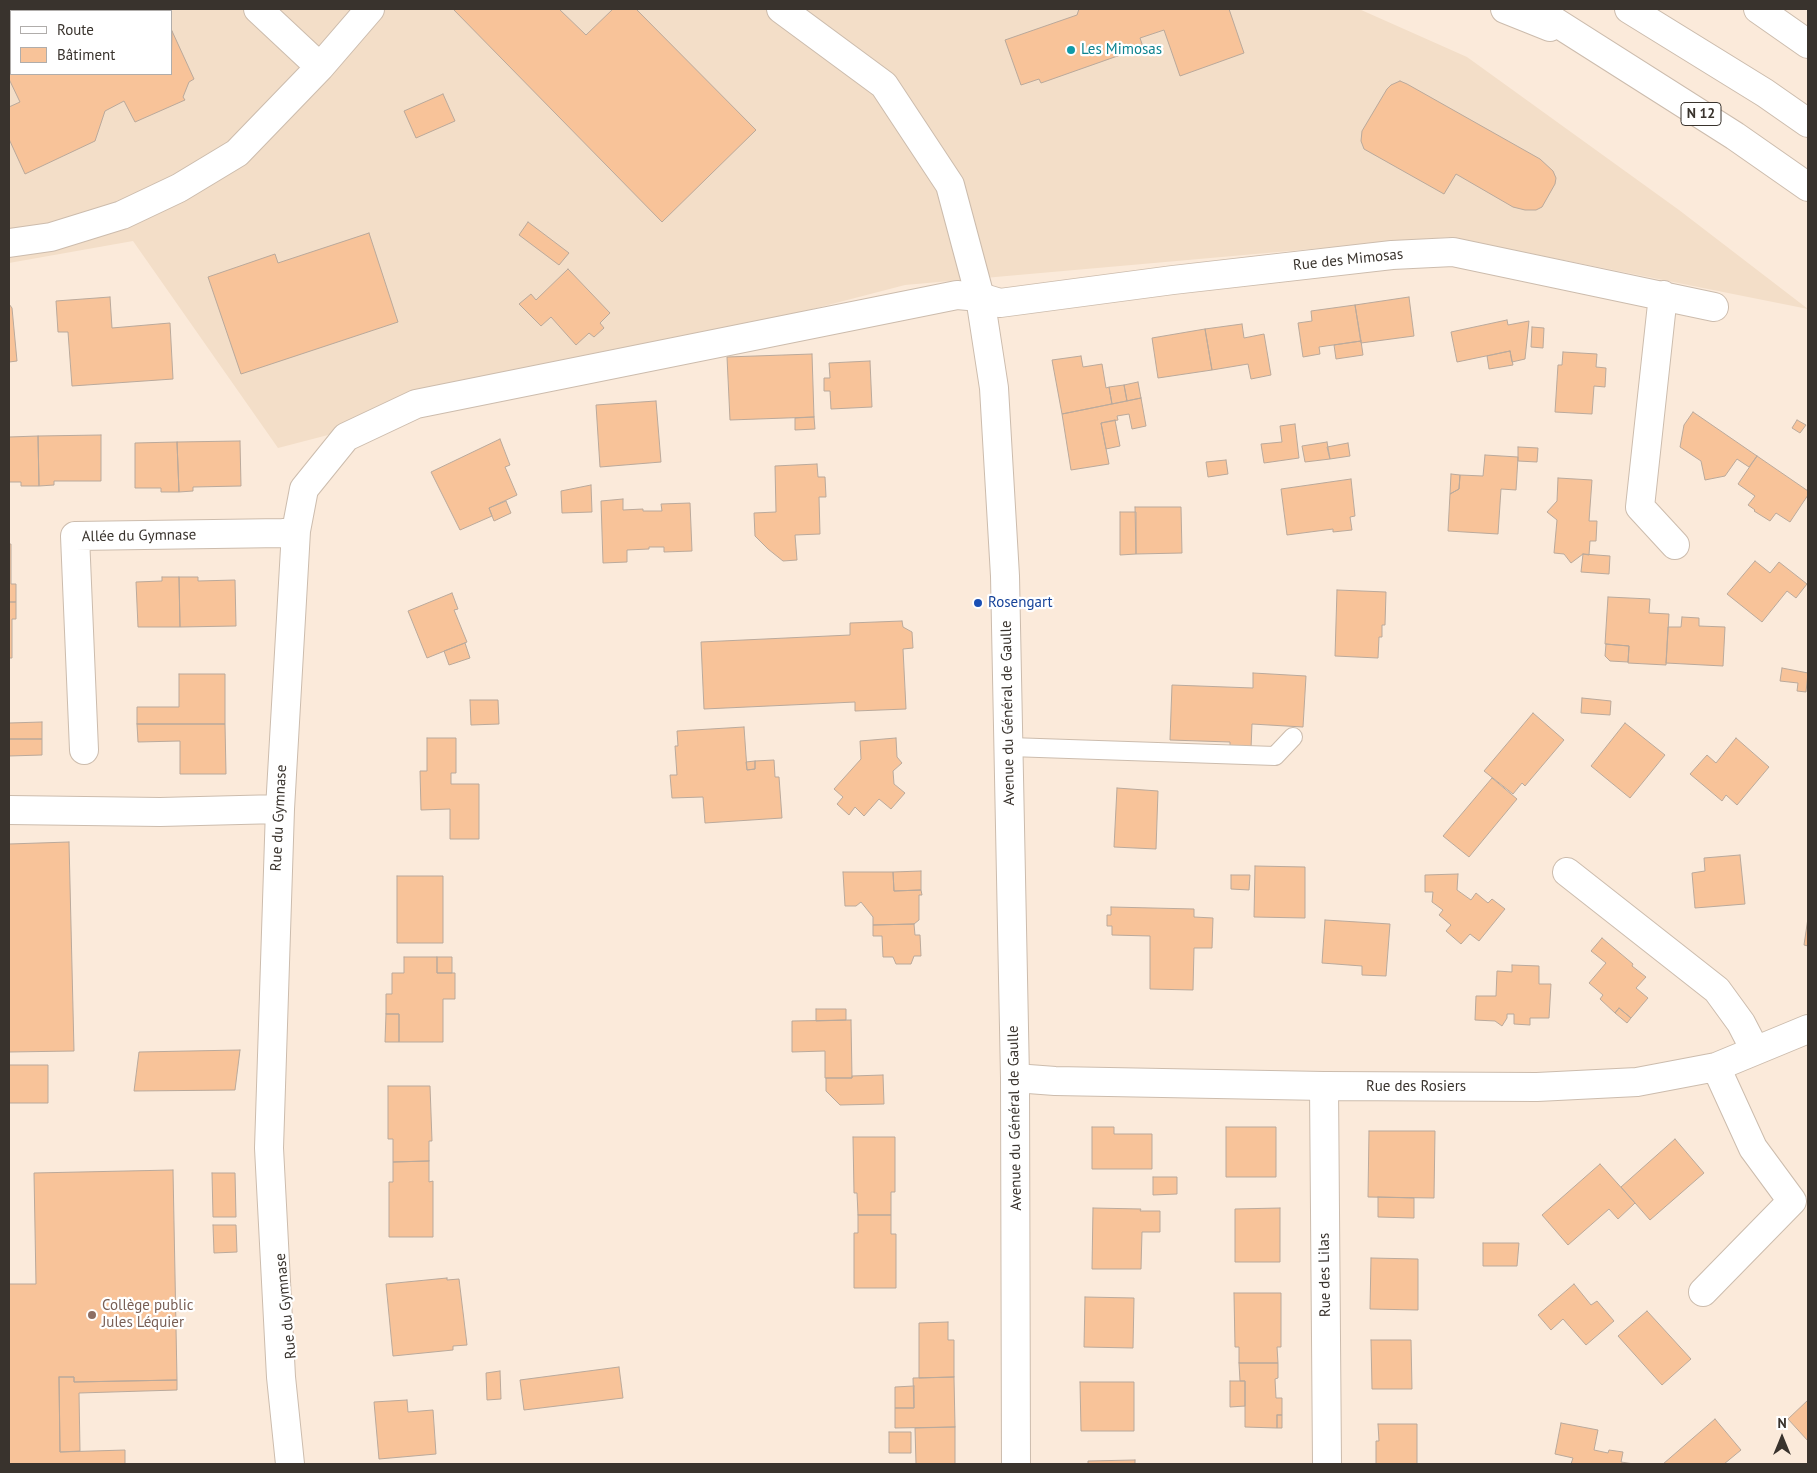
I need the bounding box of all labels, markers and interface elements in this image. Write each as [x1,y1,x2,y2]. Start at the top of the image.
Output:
legend [10,10,172,75]
text: Route [57,20,94,39]
place label: Les Mimosas [1081,41,1162,59]
marker: Les Mimosas [1065,44,1077,56]
text: Bâtiment [57,45,115,64]
road number: N 12 [1681,102,1721,126]
street label: Rue des Mimosas [1292,245,1404,275]
street label: Allée du Gymnase [81,526,197,546]
place label: Rosengart [988,594,1053,612]
marker: Rosengart [972,597,984,609]
street label: Avenue du Général de Gaulle [997,620,1019,806]
street label: Rue du Gymnase [267,764,291,872]
street label: Avenue du Général de Gaulle [1004,1025,1026,1211]
street label: Rue des Rosiers [1366,1078,1466,1096]
street label: Rue des Lilas [1315,1233,1335,1317]
street label: Rue du Gymnase [271,1252,301,1360]
place label: Collège public Jules Léquier [102,1297,193,1332]
marker: Collège public Jules Léquier [86,1309,98,1321]
north arrow [1757,1413,1807,1463]
text: N [1777,1414,1787,1432]

